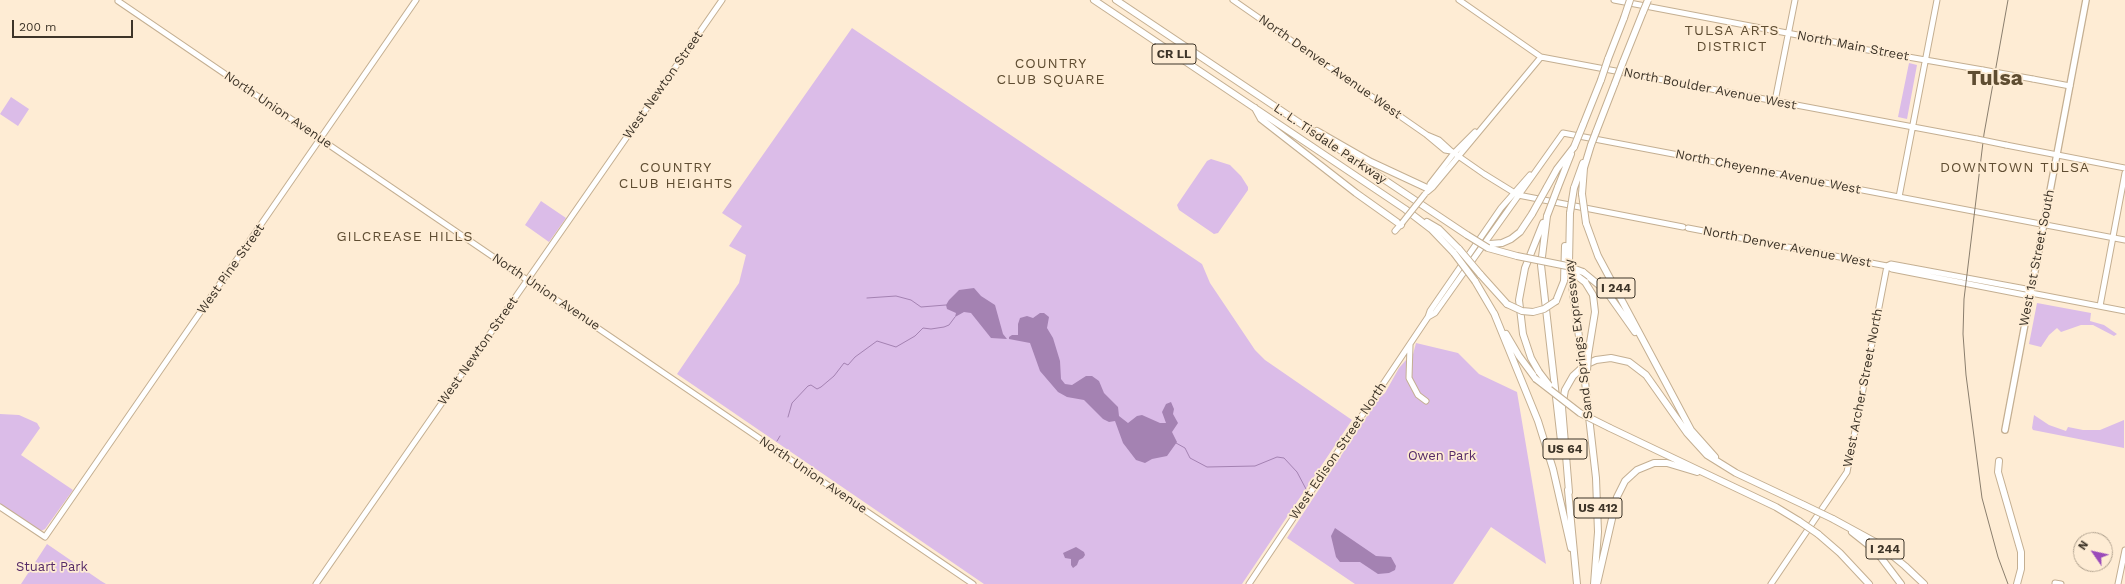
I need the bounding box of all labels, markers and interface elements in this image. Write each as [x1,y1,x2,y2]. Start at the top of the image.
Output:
scale bar [14,12,135,38]
street label: North Denver Avenue West [1255,12,1405,122]
text: 200 m [19,20,56,34]
district label: TULSA ARTS DISTRICT [1685,23,1779,56]
street label: West Newton Street [620,28,706,142]
street label: North Main Street [1796,28,1910,64]
road number: CR LL [1152,44,1196,64]
district label: COUNTRY CLUB SQUARE [996,56,1106,88]
street label: North Boulder Avenue West [1622,65,1798,113]
district label: Tulsa [1967,66,2023,92]
street label: North Union Avenue [221,68,335,152]
street label: L. L. Tisdale Parkway [1270,100,1390,188]
street label: North Cheyenne Avenue West [1674,146,1862,198]
district label: COUNTRY CLUB HEIGHTS [619,160,733,192]
district label: DOWNTOWN TULSA [1940,160,2090,176]
street label: West 1st Street South [2016,188,2058,328]
street label: West Pine Street [194,221,268,317]
street label: North Denver Avenue West [1702,223,1872,271]
district label: GILCREASE HILLS [336,229,474,245]
street label: North Union Avenue [489,250,603,334]
street label: Sand Springs Expressway [1561,258,1597,420]
road number: I 244 [1597,278,1635,298]
street label: West Newton Street [435,294,521,408]
street label: West Archer Street North [1840,307,1886,469]
street label: West Edison Street North [1286,379,1390,523]
street label: North Union Avenue [756,433,870,517]
road number: US 64 [1543,439,1587,459]
park label: Owen Park [1408,448,1476,464]
road number: US 412 [1574,498,1622,518]
north arrow [2073,532,2113,572]
road number: I 244 [1866,539,1904,559]
text: N [2076,539,2091,553]
park label: Stuart Park [16,559,88,575]

